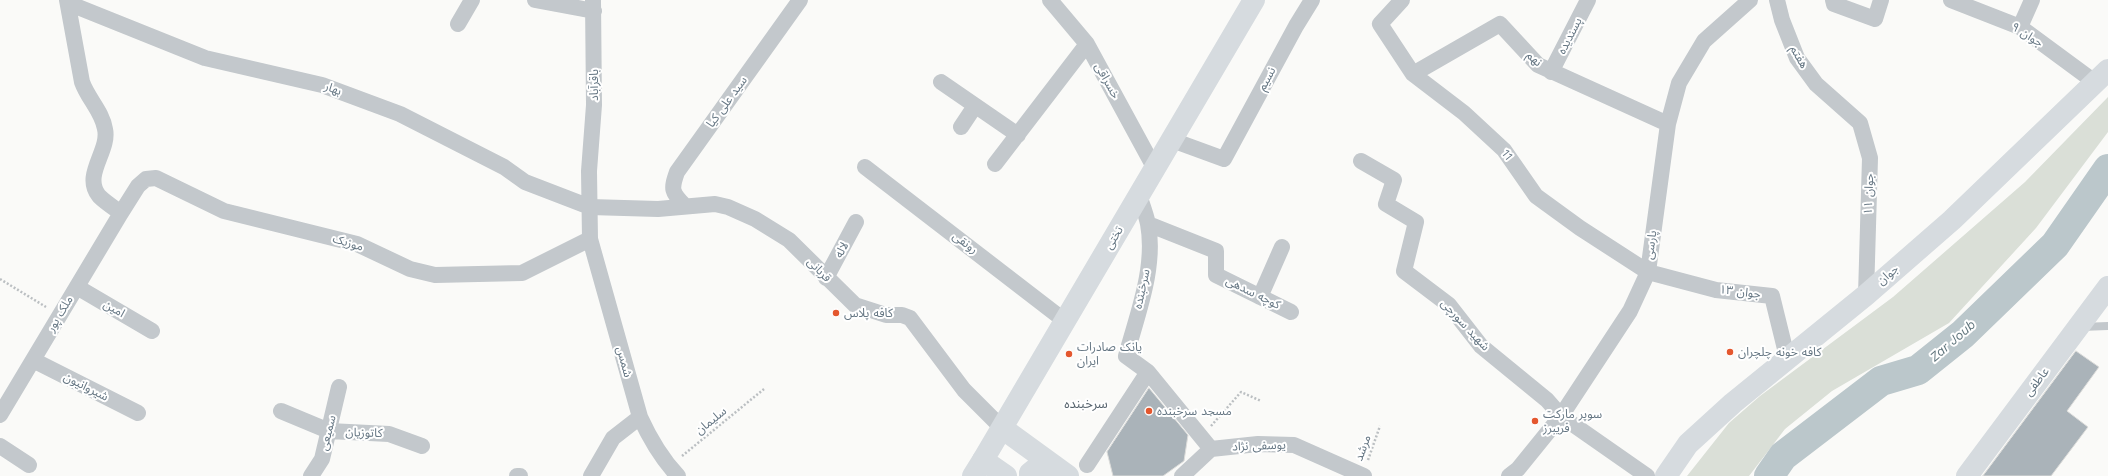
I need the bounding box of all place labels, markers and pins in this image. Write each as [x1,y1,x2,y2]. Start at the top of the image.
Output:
place label: کافه پلاس [844,306,893,320]
marker: کافه پلاس [831,308,841,318]
place label: یانک صادرات ایران [1077,340,1142,368]
place label: کافه خونه چلچران [1738,345,1821,359]
marker: کافه خونه چلچران [1725,347,1735,357]
marker: یانک صادرات ایران [1064,349,1074,359]
place label: مسجد سرخبنده [1157,404,1232,418]
marker: مسجد سرخبنده [1144,406,1154,416]
place label: سوپر مارکت فریبرز [1543,407,1602,435]
marker: سوپر مارکت فریبرز [1530,416,1540,426]

